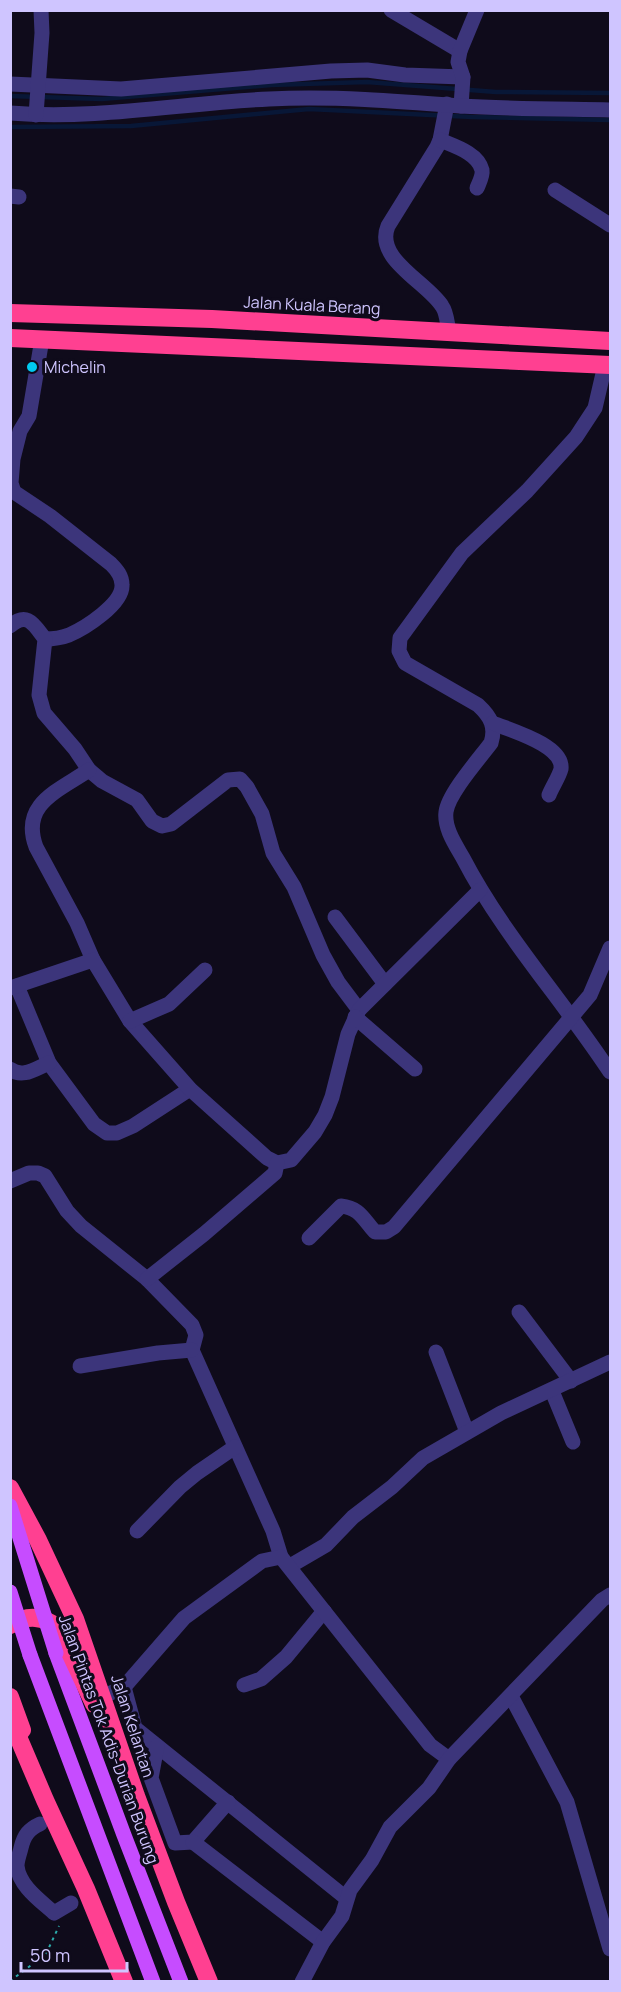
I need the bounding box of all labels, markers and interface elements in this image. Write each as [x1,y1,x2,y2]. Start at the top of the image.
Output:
street label: Jalan Kuala Berang [243,290,381,320]
place label: Michelin [44,356,106,378]
marker: Michelin [25,360,39,374]
street label: Jalan Pintas Tok Adis-Durian Burung [54,1611,164,1867]
street label: Jalan Kelantan [106,1672,160,1780]
scale bar [21,1935,128,1973]
text: 50 m [30,1943,70,1967]

